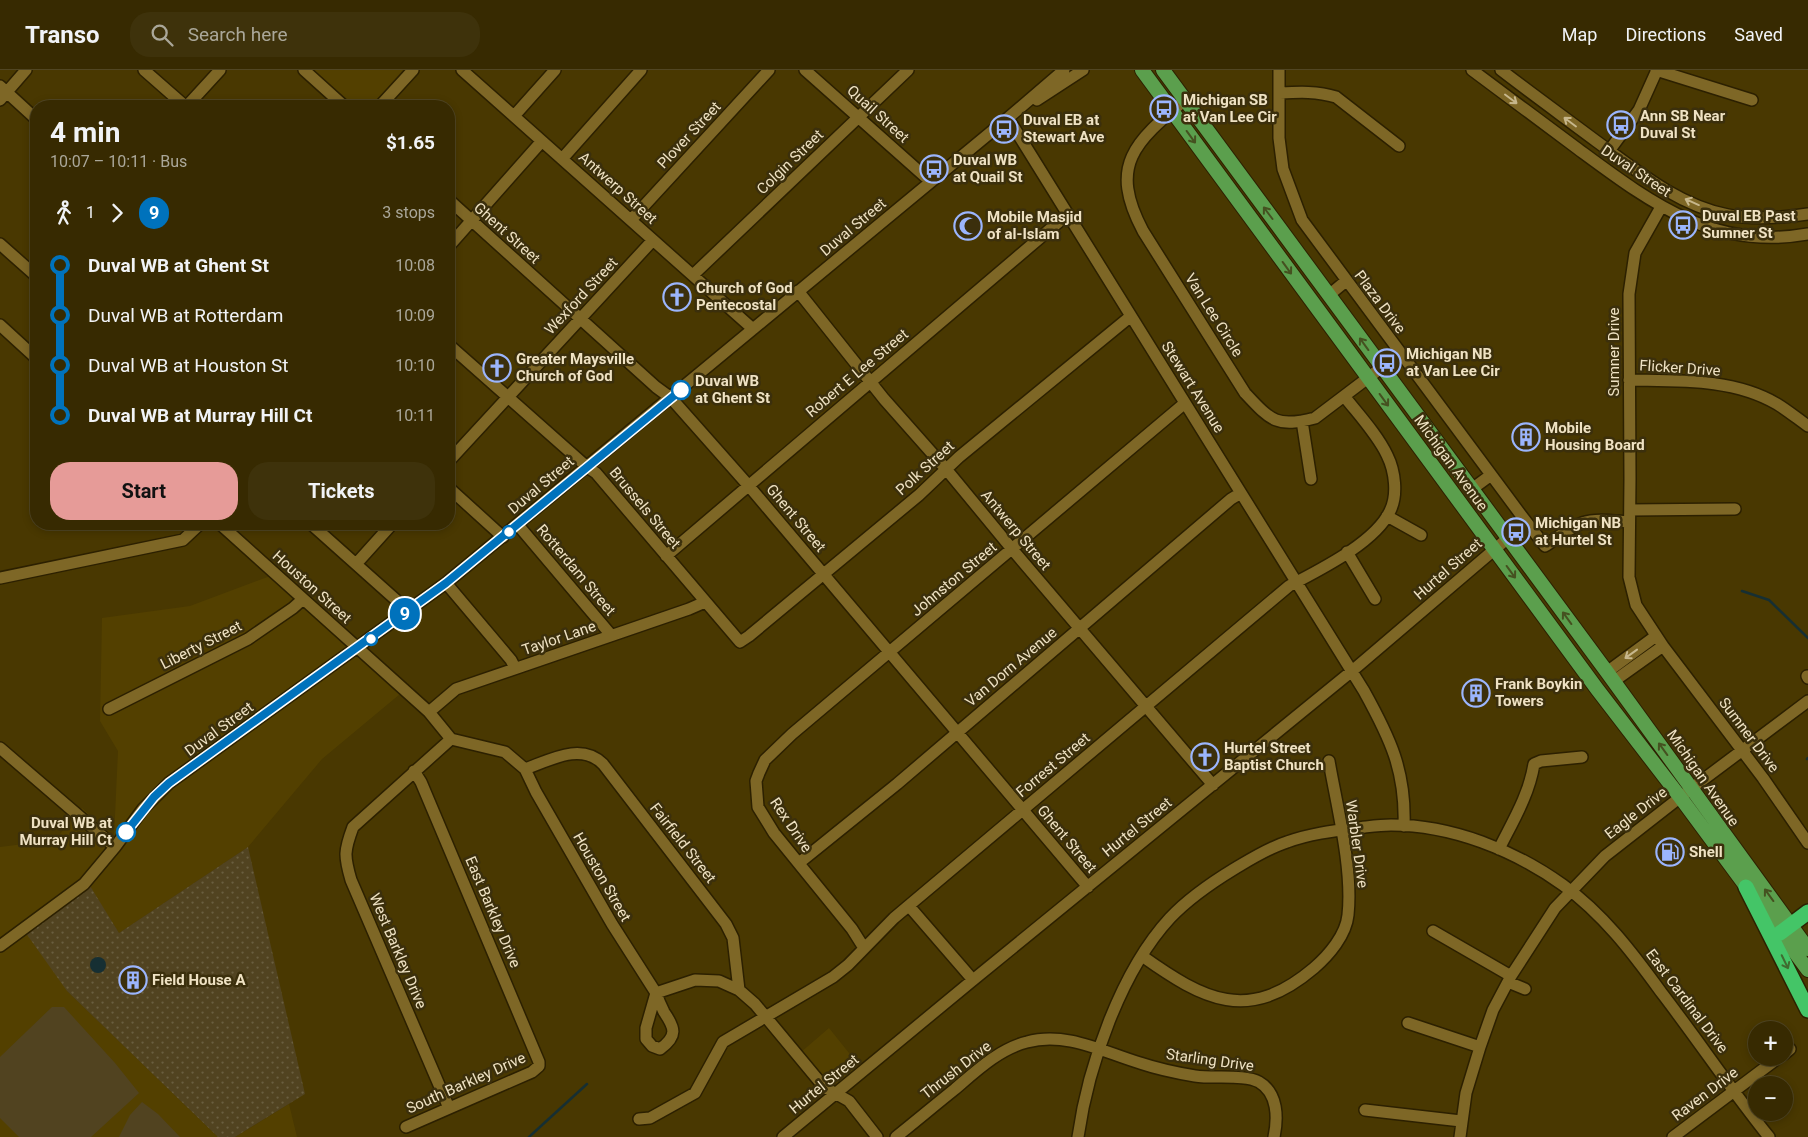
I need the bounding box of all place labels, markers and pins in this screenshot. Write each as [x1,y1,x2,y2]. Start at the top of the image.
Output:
place label: Michigan SB at Van Lee Cir [1183,91,1277,126]
bus stop icon: Michigan SB at Van Lee Cir [1149,94,1179,124]
place label: Ann SB Near Duval St [1640,107,1726,142]
bus stop icon: Ann SB Near Duval St [1606,110,1636,140]
place label: Duval EB at Stewart Ave [1023,111,1104,146]
bus stop icon: Duval EB at Stewart Ave [989,114,1019,144]
place label: Duval WB at Quail St [953,151,1023,186]
bus stop icon: Duval WB at Quail St [919,154,949,184]
place label: Duval EB Past Sumner St [1702,207,1796,242]
place label: Mobile Masjid of al-Islam [987,208,1082,243]
bus stop icon: Duval EB Past Sumner St [1668,210,1698,240]
mosque icon: Mobile Masjid of al-Islam [953,211,983,241]
place label: Church of God Pentecostal [696,279,793,314]
church icon: Church of God Pentecostal [662,282,692,312]
place label: Michigan NB at Van Lee Cir [1406,345,1500,380]
bus stop icon: Michigan NB at Van Lee Cir [1372,348,1402,378]
place label: Greater Maysville Church of God [516,350,634,385]
church icon: Greater Maysville Church of God [482,353,512,383]
place label: Duval WB at Ghent St [695,372,770,407]
marker: Duval WB at Ghent St [671,380,691,400]
place label: Mobile Housing Board [1545,419,1645,454]
building icon: Mobile Housing Board [1511,422,1541,452]
place label: Michigan NB at Hurtel St [1535,514,1621,549]
bus stop icon: Michigan NB at Hurtel St [1501,517,1531,547]
unlabelled marker [502,525,516,539]
unlabelled marker [364,632,378,646]
place label: Frank Boykin Towers [1495,675,1582,710]
building icon: Frank Boykin Towers [1461,678,1491,708]
place label: Hurtel Street Baptist Church [1224,739,1324,774]
church icon: Hurtel Street Baptist Church [1190,742,1220,772]
place label: Duval WB at Murray Hill Ct [19,814,112,849]
marker: Duval WB at Murray Hill Ct [116,822,136,842]
fuel station icon: Shell [1655,837,1685,867]
place label: Shell [1689,843,1723,861]
building icon: Field House A [118,965,148,995]
place label: Field House A [152,971,246,989]

